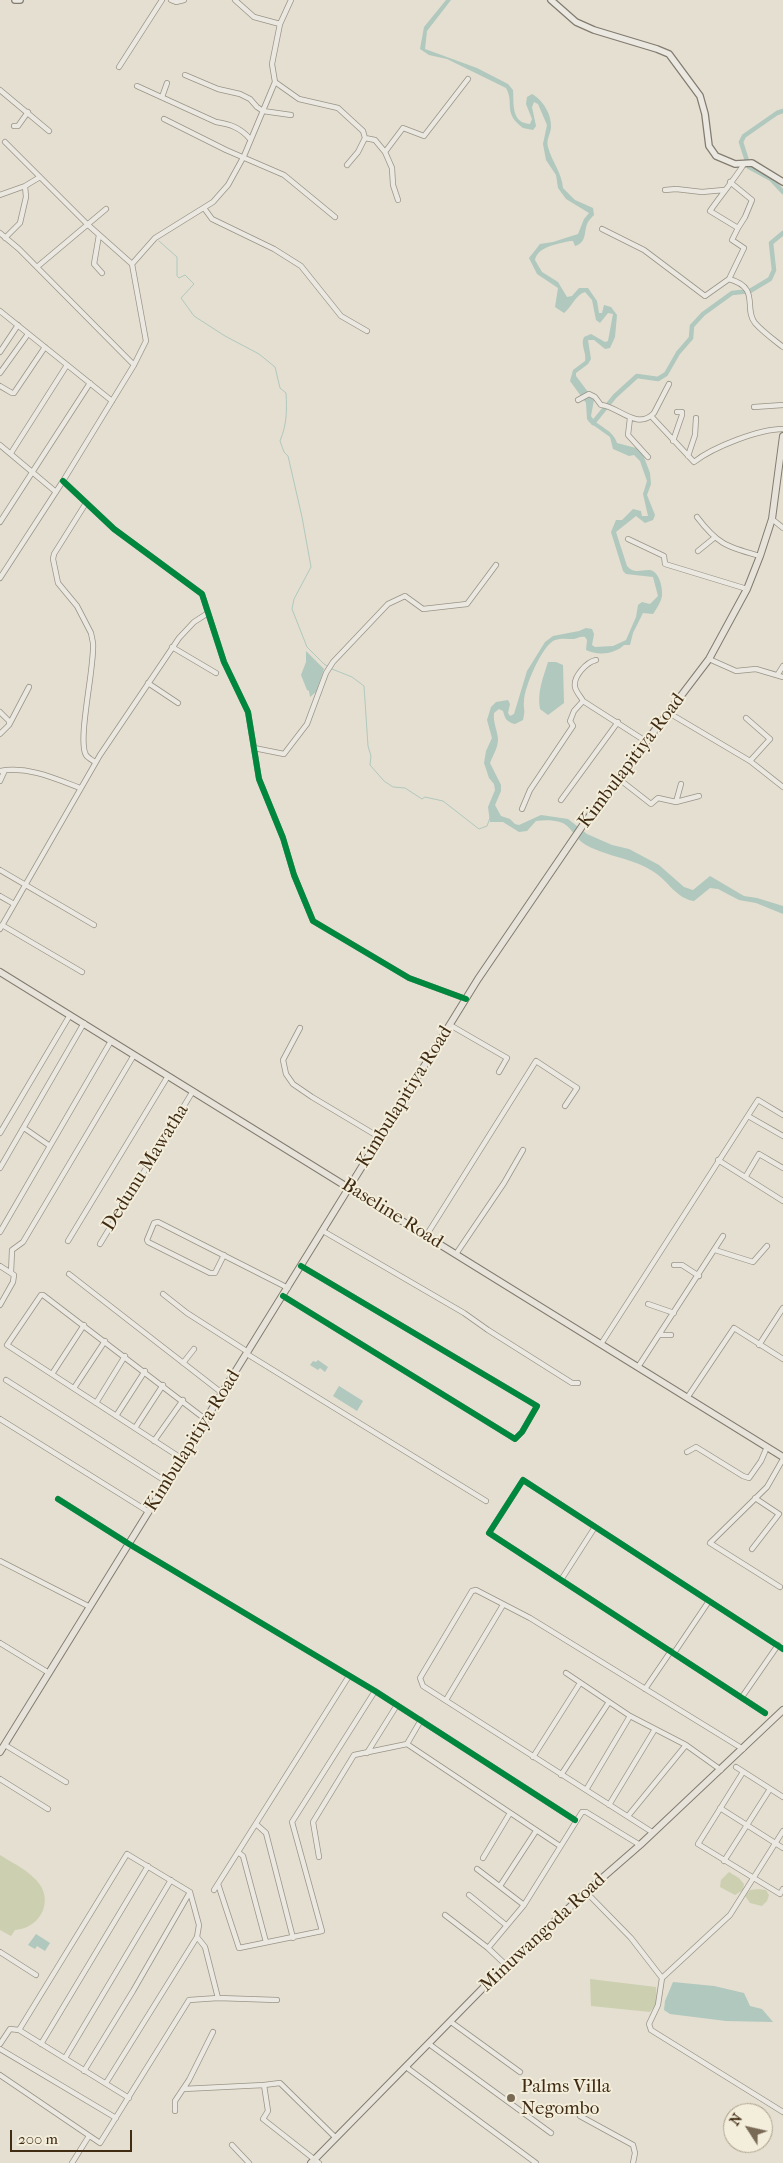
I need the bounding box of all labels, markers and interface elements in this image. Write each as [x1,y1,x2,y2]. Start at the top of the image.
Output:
street label: Kimbulapitiya Road [574,689,690,833]
street label: Kimbulapitiya Road [352,1022,458,1172]
street label: Dedunu Mawatha [98,1100,194,1236]
street label: Baseline Road [337,1174,447,1254]
street label: Kimbulapitiya Road [140,1366,246,1516]
street label: Minuwangoda Road [475,1869,611,1997]
place label: Palms Villa Negombo [521,2076,610,2120]
marker: Palms Villa Negombo [505,2092,517,2104]
north arrow [723,2103,773,2153]
text: N [726,2110,746,2129]
scale bar [12,2120,135,2152]
text: 200 m [18,2130,58,2148]

